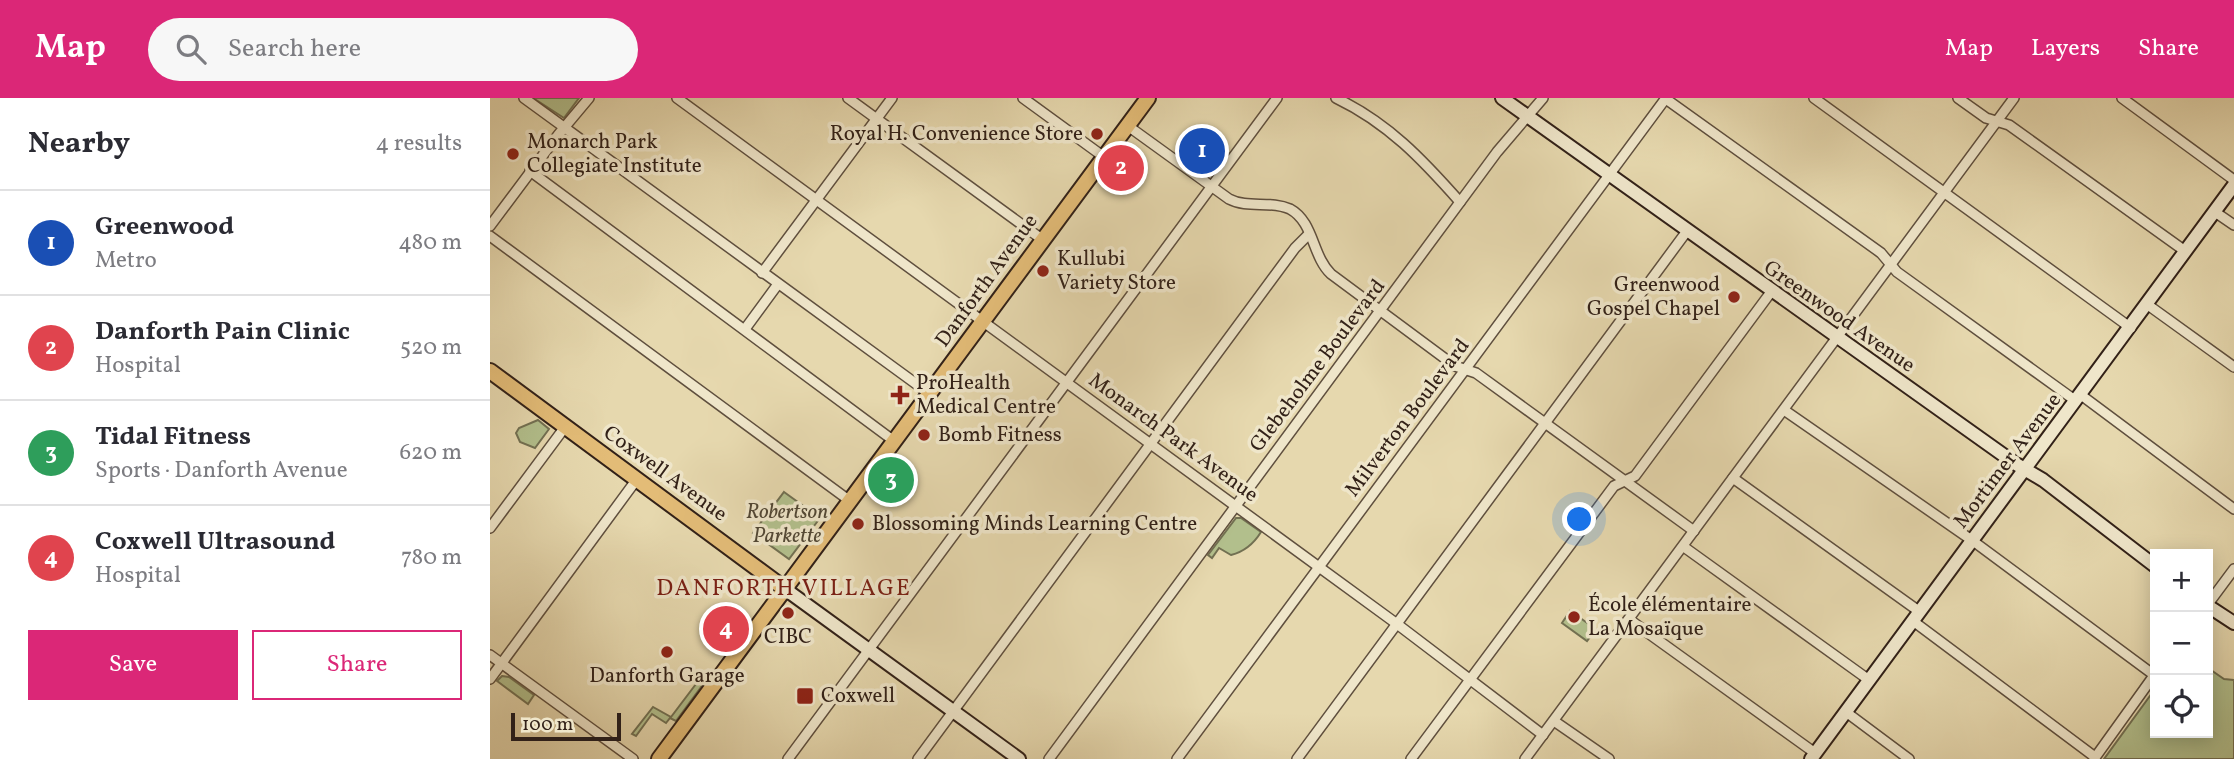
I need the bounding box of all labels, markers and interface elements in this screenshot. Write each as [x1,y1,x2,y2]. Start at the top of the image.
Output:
search box [148,18,638,81]
text: Map [35,26,106,72]
icon: search [172,30,210,68]
text: Search here [228,31,361,67]
text: Map [1945,32,1993,66]
text: Layers [2031,32,2100,66]
text: Share [2138,32,2199,66]
place label: Royal H. Convenience Store [830,120,1083,149]
text: Nearby [28,123,130,165]
pin: 1 [1179,125,1225,177]
marker: Royal H. Convenience Store [1089,126,1105,142]
text: 4 results [376,128,462,160]
place label: Monarch Park Collegiate Institute [527,128,702,181]
pin: 2 [1098,142,1144,194]
marker: Monarch Park Collegiate Institute [505,146,521,162]
street label: Danforth Avenue [929,208,1045,354]
text: Greenwood [95,209,234,245]
text: 1 [46,227,56,259]
text: 480 m [398,227,462,259]
text: Metro [95,245,157,277]
place label: Kullubi Variety Store [1057,245,1176,298]
street label: Greenwood Avenue [1757,254,1921,380]
marker: Kullubi Variety Store [1035,263,1051,279]
place label: Greenwood Gospel Chapel [1587,271,1720,324]
street label: Glebeholme Boulevard [1243,273,1393,459]
marker: Greenwood Gospel Chapel [1726,289,1742,305]
text: Danforth Pain Clinic [95,314,350,350]
text: 2 [45,332,57,364]
text: 520 m [400,332,462,364]
street label: Milverton Boulevard [1339,333,1477,503]
text: Hospital [95,350,181,382]
street label: Monarch Park Avenue [1082,366,1264,510]
place label: ProHealth Medical Centre [916,369,1056,422]
marker: ProHealth Medical Centre [890,385,910,405]
street label: Mortimer Avenue [1947,387,2069,535]
text: Tidal Fitness [95,419,251,455]
street label: Coxwell Avenue [597,419,733,529]
place label: Bomb Fitness [938,421,1062,450]
marker: Bomb Fitness [916,427,932,443]
text: 3 [45,437,57,469]
text: 620 m [399,437,462,469]
pin: 3 [868,454,914,506]
text: Sports · Danforth Avenue [95,455,348,487]
park label: Robertson Parkette [746,498,828,551]
your location [1562,502,1596,536]
place label: Blossoming Minds Learning Centre [872,510,1197,539]
marker: Blossoming Minds Learning Centre [850,516,866,532]
text: Coxwell Ultrasound [95,524,335,560]
text: 4 [44,542,58,574]
text: 780 m [401,542,462,574]
map controls [2150,549,2213,738]
button: + [2150,549,2213,612]
text: Hospital [95,560,181,592]
district label: DANFORTH VILLAGE [656,573,912,605]
place label: École élémentaire La Mosaïque [1588,591,1752,644]
pin: 4 [703,603,749,655]
marker: CIBC [780,605,796,621]
marker: École élémentaire La Mosaïque [1566,609,1582,625]
button: − [2150,612,2213,675]
place label: CIBC [764,623,812,652]
button: Save [28,630,238,700]
button: Share [252,630,462,700]
marker: Danforth Garage [659,644,675,660]
place label: Danforth Garage [589,662,745,691]
button: locate [2150,675,2213,738]
place label: Coxwell [821,682,895,711]
marker: Coxwell [795,686,815,706]
scale bar [511,710,621,742]
text: 100 m [522,712,573,738]

